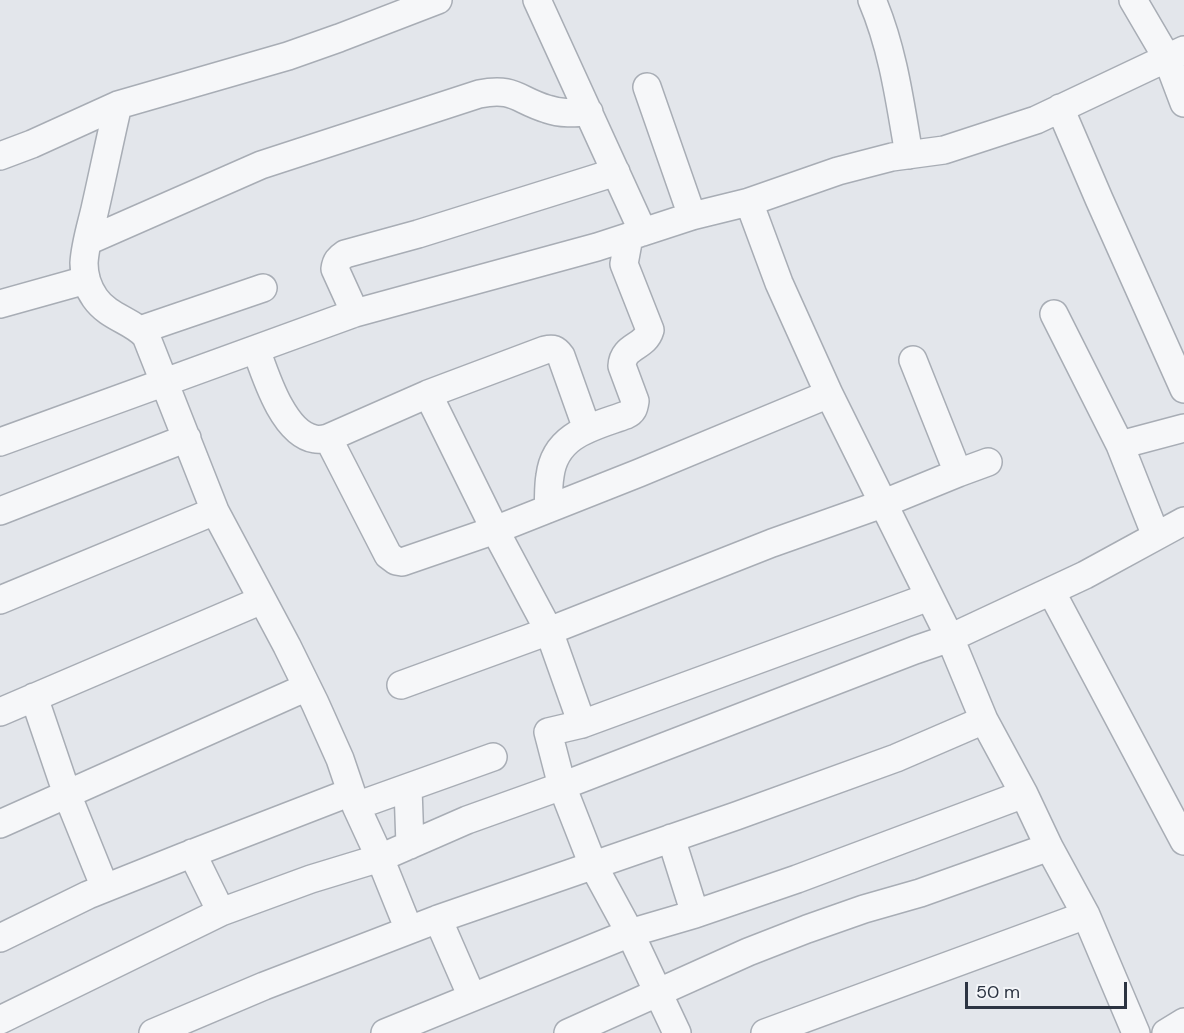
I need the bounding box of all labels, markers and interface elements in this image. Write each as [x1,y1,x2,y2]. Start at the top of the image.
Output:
scale bar [968,970,1130,1008]
text: 50 m [976,980,1020,1004]

